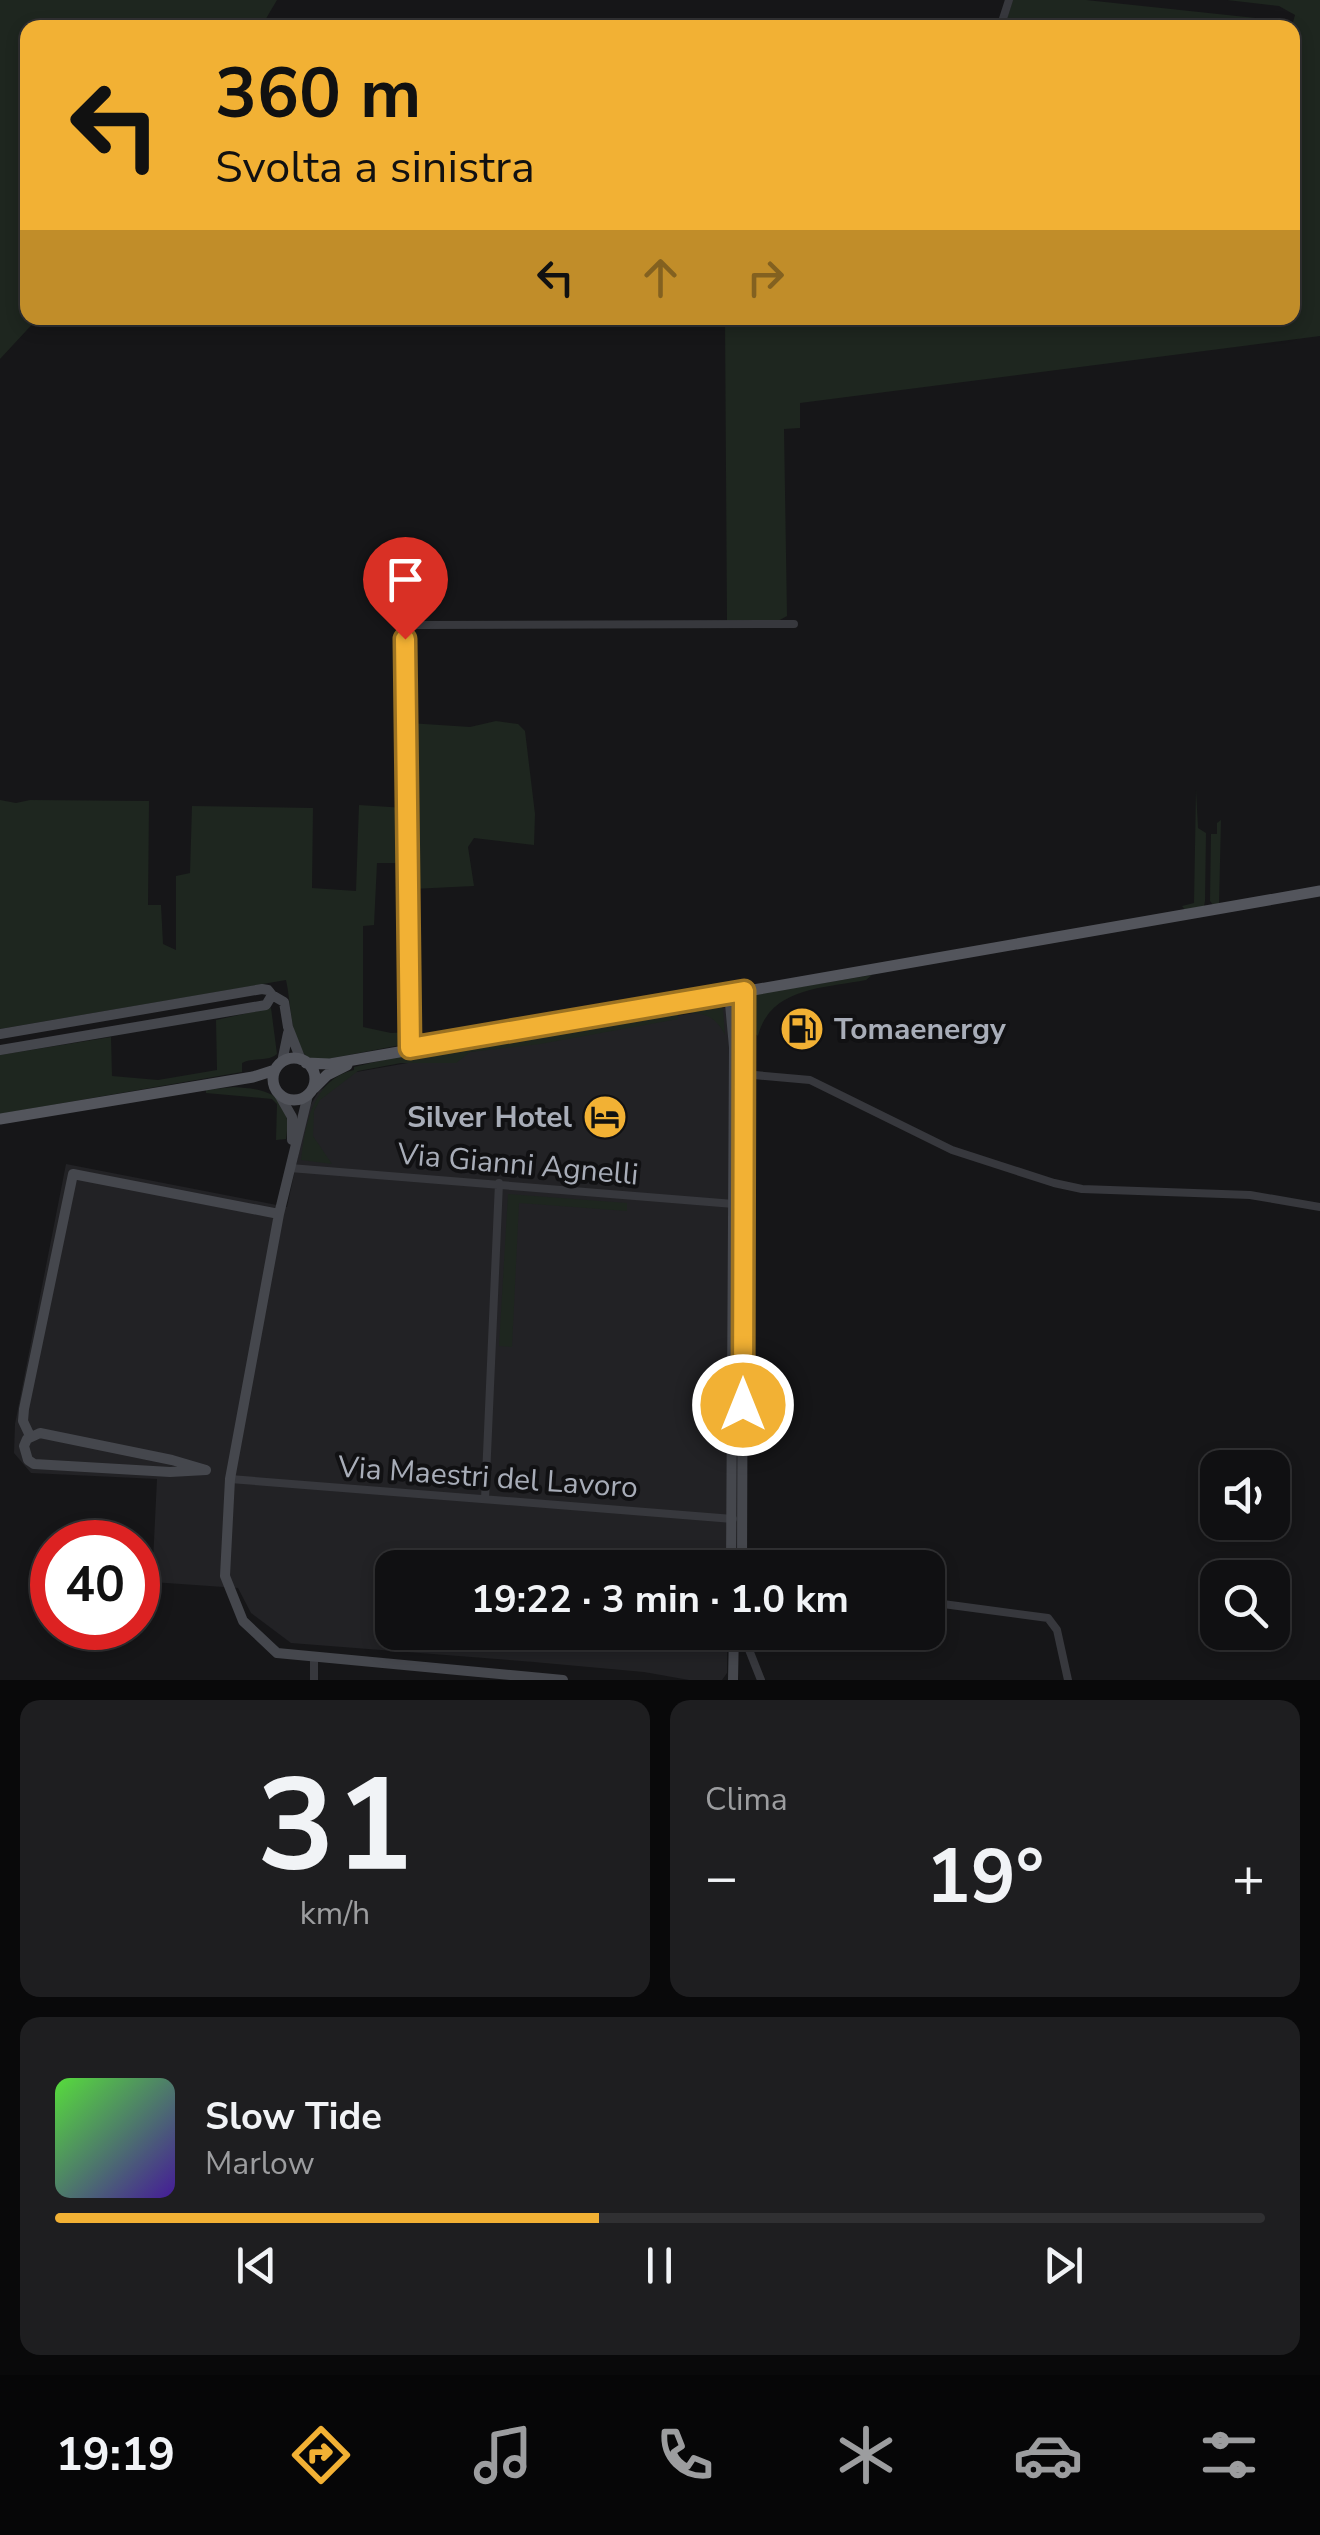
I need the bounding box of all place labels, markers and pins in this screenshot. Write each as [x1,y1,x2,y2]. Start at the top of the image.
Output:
pin [363,537,448,640]
fuel station icon: Tomaenergy [779,1006,825,1052]
place label: Tomaenergy [834,1009,1006,1050]
hotel icon: Silver Hotel [582,1094,628,1140]
place label: Silver Hotel [407,1097,572,1138]

